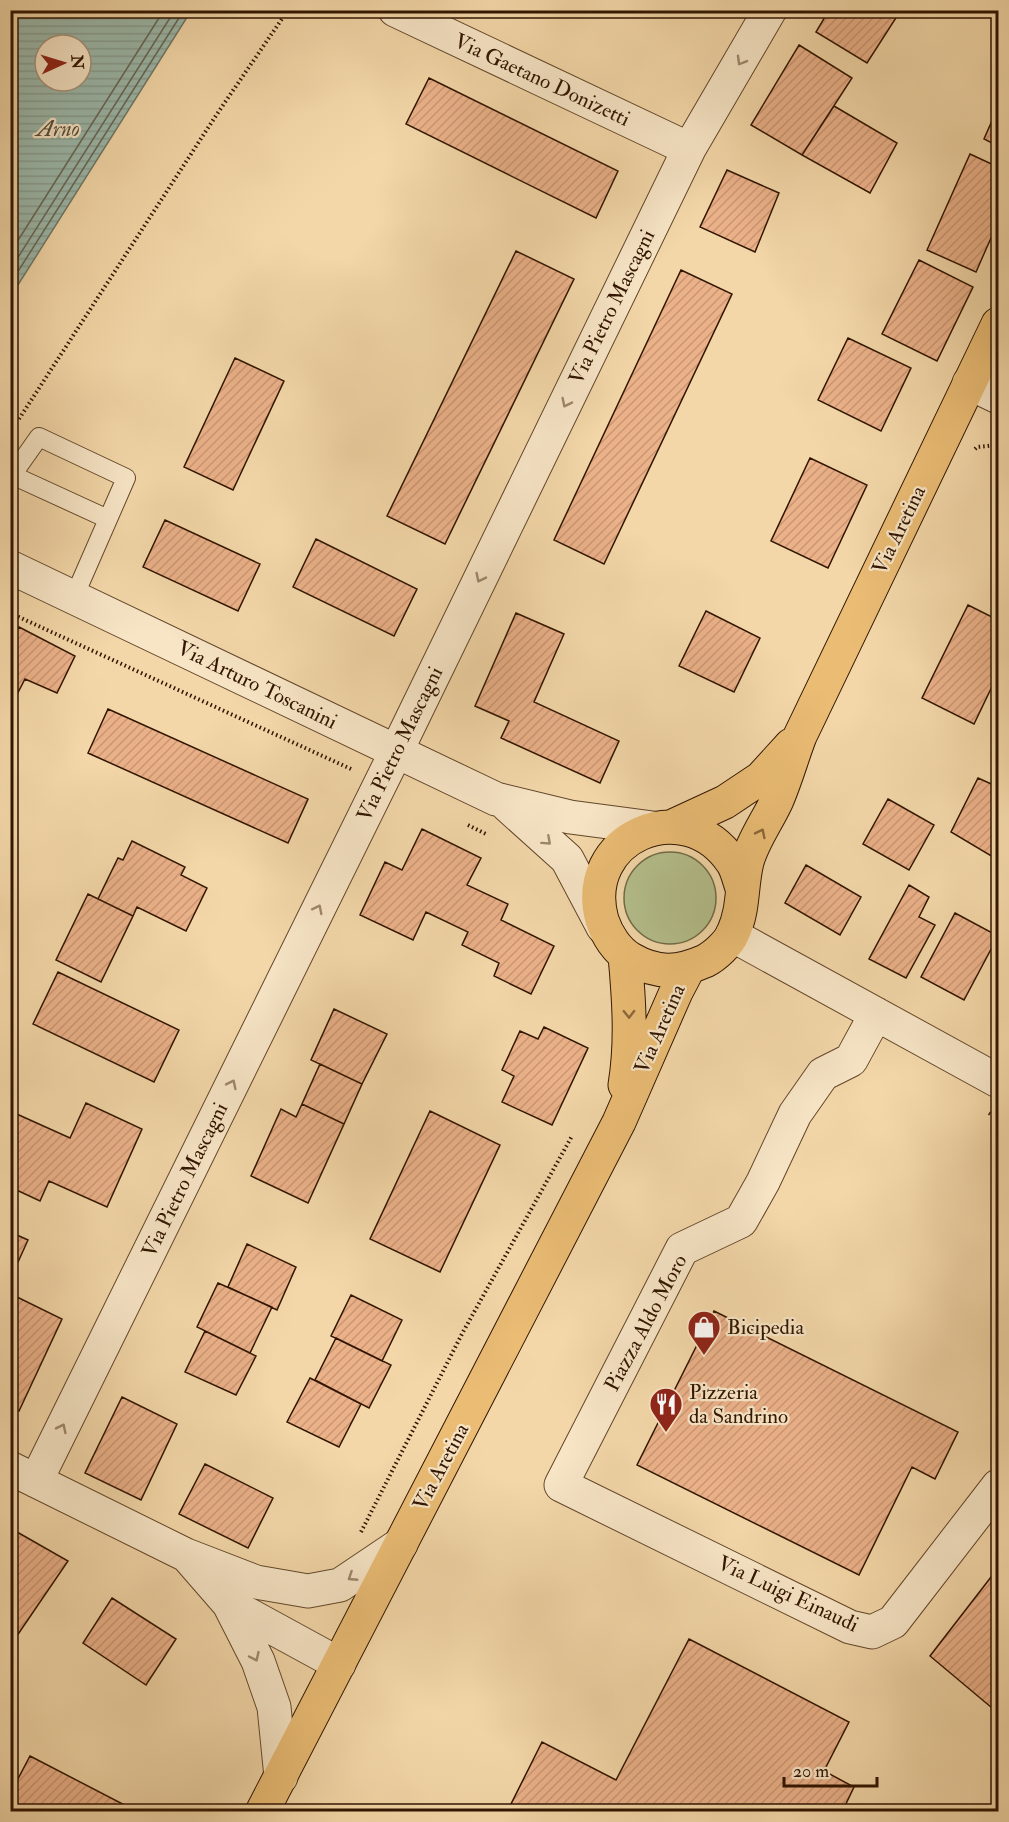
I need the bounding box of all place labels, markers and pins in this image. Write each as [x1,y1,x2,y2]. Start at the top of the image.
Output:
shop icon: Bicipedia [686,1309,722,1356]
place label: Bicipedia [727,1314,804,1341]
place label: Pizzeria da Sandrino [689,1379,788,1430]
restaurant icon: Pizzeria da Sandrino [648,1386,684,1433]

